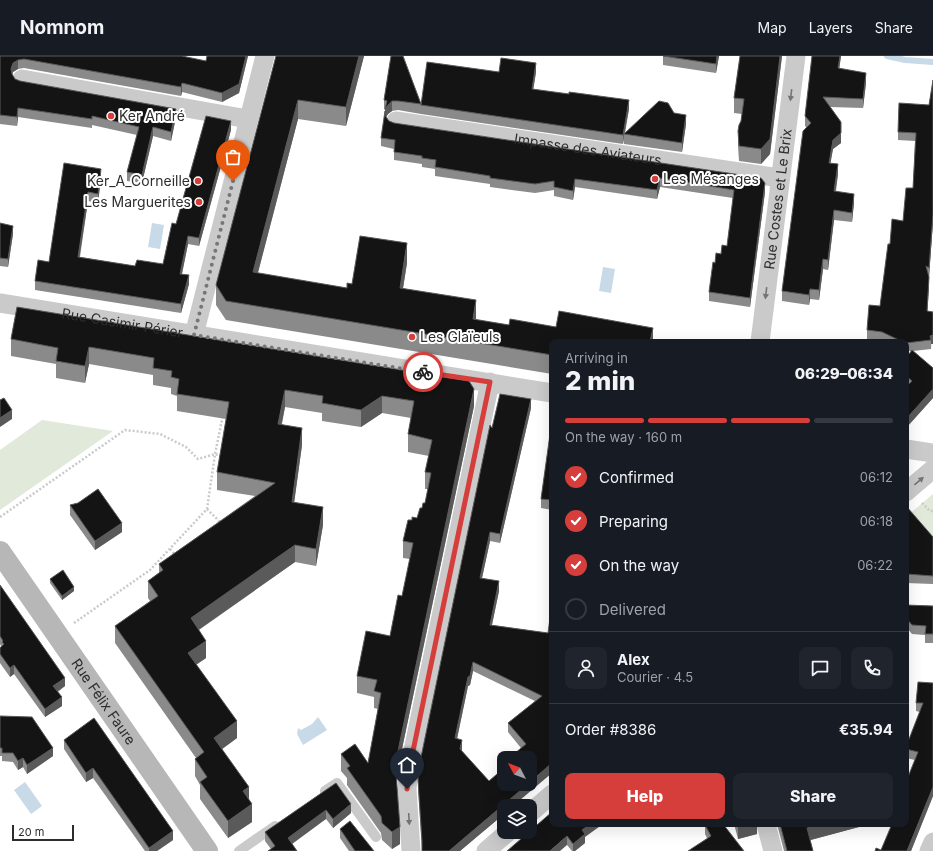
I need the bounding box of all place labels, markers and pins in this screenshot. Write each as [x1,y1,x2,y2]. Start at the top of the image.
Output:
place label: Ker André [119,107,185,124]
marker: Ker André [106,111,116,121]
pin [216,140,250,181]
place label: Les Mésanges [663,170,759,187]
place label: Ker_A_Corneille [87,172,190,189]
marker: Les Mésanges [650,174,660,184]
marker: Ker_A_Corneille [193,176,203,186]
place label: Les Marguerites [84,193,191,210]
marker: Les Marguerites [194,197,204,207]
place label: Les Glaïeuls [420,328,500,345]
marker: Les Glaïeuls [407,332,417,342]
pin [390,748,424,789]

